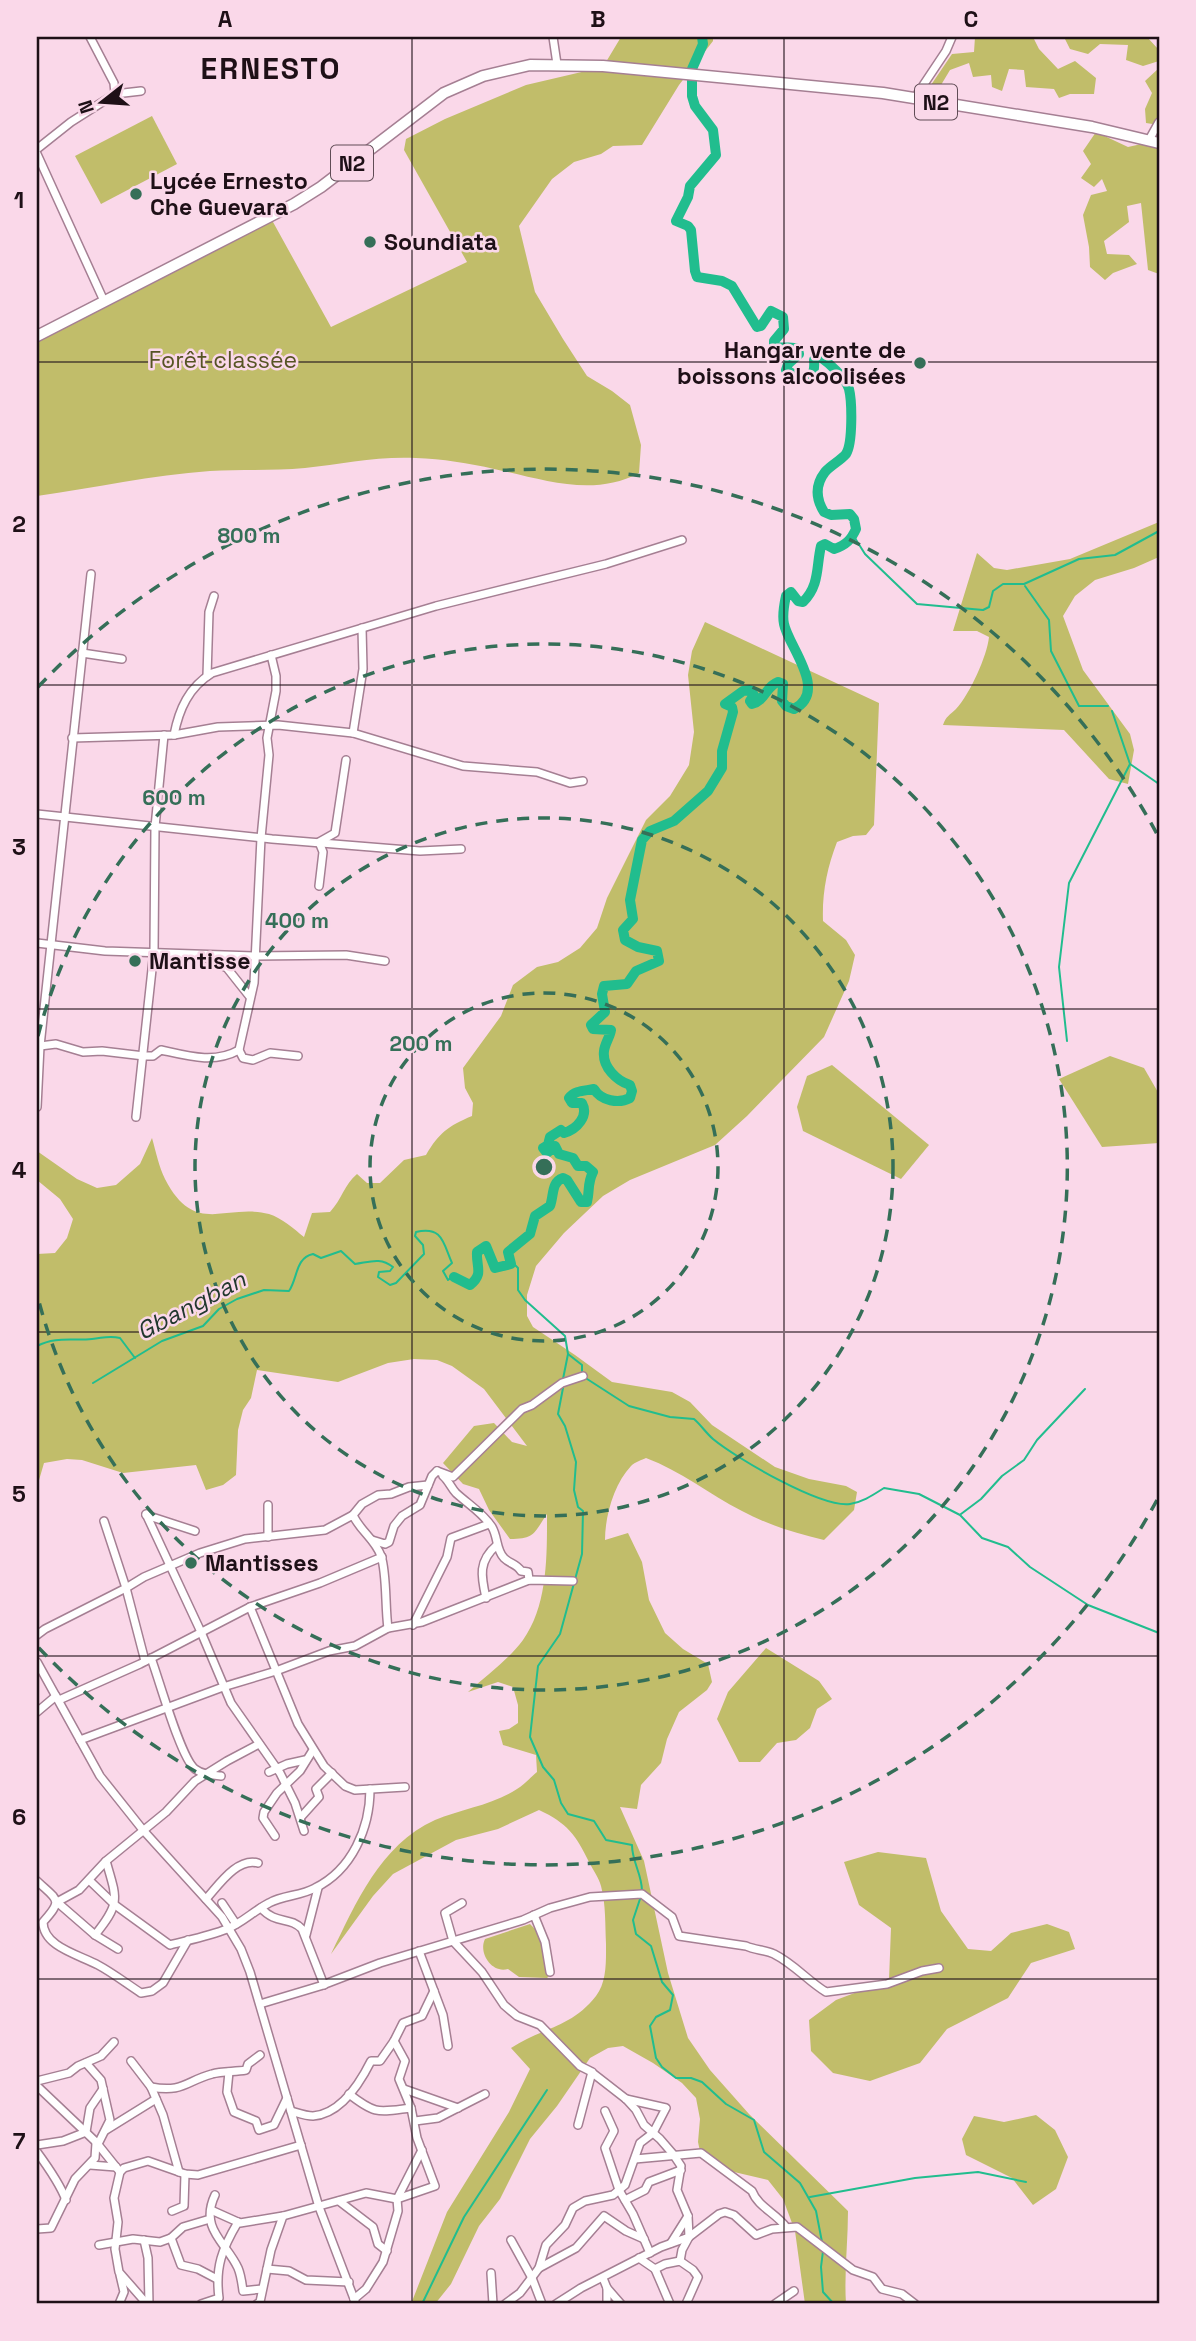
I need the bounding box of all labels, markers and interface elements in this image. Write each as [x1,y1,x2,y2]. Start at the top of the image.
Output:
text: A [218,4,233,34]
text: B [590,4,606,34]
text: C [964,4,978,34]
district label: ERNESTO [201,49,341,88]
north arrow [66,66,136,136]
road number: N2 [915,84,957,119]
text: N [72,97,100,117]
road number: N2 [331,146,373,180]
place label: Lycée Ernesto Che Guevara [150,166,308,222]
text: 1 [14,185,24,215]
marker: Lycée Ernesto Che Guevara [128,186,144,202]
place label: Soundiata [384,227,497,257]
marker: Soundiata [362,234,378,250]
place label: Hangar vente de boissons alcoolisées [677,335,906,391]
park label: Forêt classée [149,345,297,375]
marker: Hangar vente de boissons alcoolisées [912,355,928,371]
text: 2 [12,509,26,539]
text: 800 m [217,522,281,549]
text: 600 m [142,784,206,811]
text: 3 [12,832,26,862]
text: 400 m [265,907,329,934]
place label: Mantisse [149,946,250,976]
marker: Mantisse [127,953,143,969]
text: 200 m [390,1030,452,1057]
text: 4 [12,1155,27,1185]
centre of rings [532,1155,556,1179]
water label: Gbangban [131,1263,252,1347]
text: 5 [12,1479,26,1509]
place label: Mantisses [205,1548,318,1578]
marker: Mantisses [183,1555,199,1571]
text: 6 [12,1802,26,1832]
text: 7 [13,2126,26,2156]

